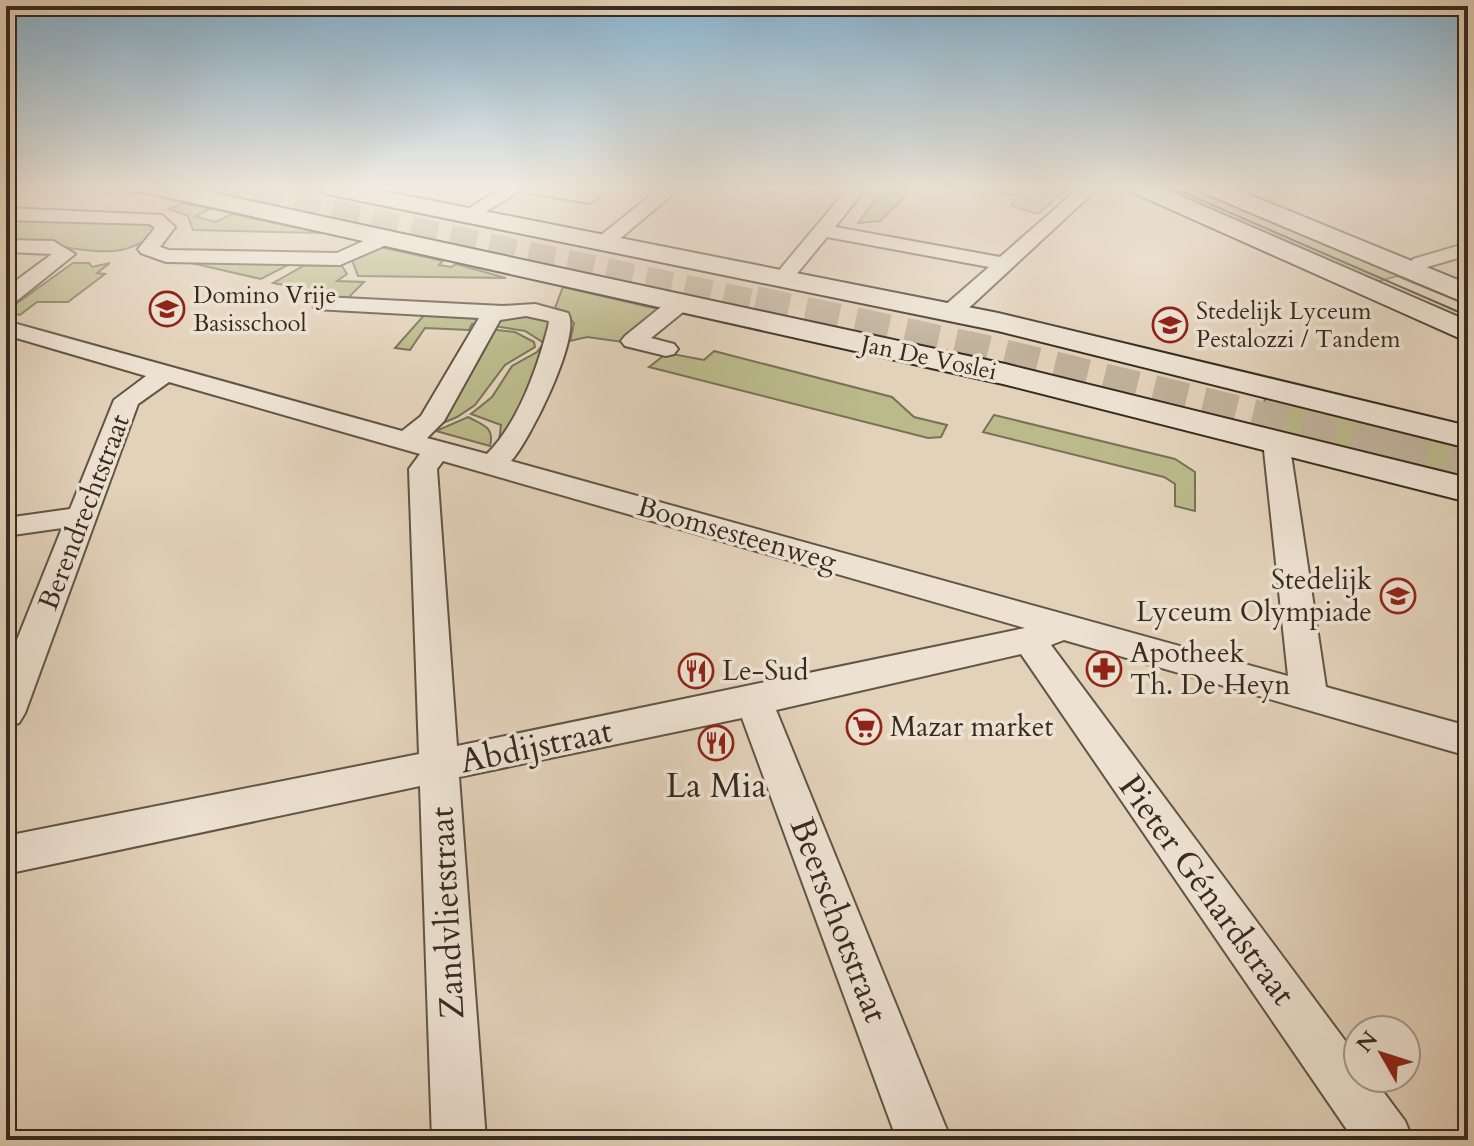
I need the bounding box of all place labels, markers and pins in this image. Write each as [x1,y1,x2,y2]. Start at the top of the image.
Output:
place label: Domino Vrije Basisschool [193,279,336,340]
school or university icon: Domino Vrije Basisschool [148,290,186,328]
place label: Stedelijk Lyceum Pestalozzi / Tandem [1196,295,1401,356]
school or university icon: Stedelijk Lyceum Pestalozzi / Tandem [1151,306,1189,344]
place label: Stedelijk Lyceum Olympiade [1136,561,1372,631]
school or university icon: Stedelijk Lyceum Olympiade [1379,577,1417,615]
place label: Apotheek Th. De Heyn [1130,634,1290,704]
pharmacy icon: Apotheek Th. De Heyn [1085,650,1123,688]
restaurant icon: Le-Sud [677,652,715,690]
place label: Le-Sud [722,652,809,690]
supermarket icon: Mazar market [845,708,883,746]
place label: Mazar market [890,708,1054,746]
restaurant icon: La Mia [697,724,735,762]
place label: La Mia [666,763,767,809]

